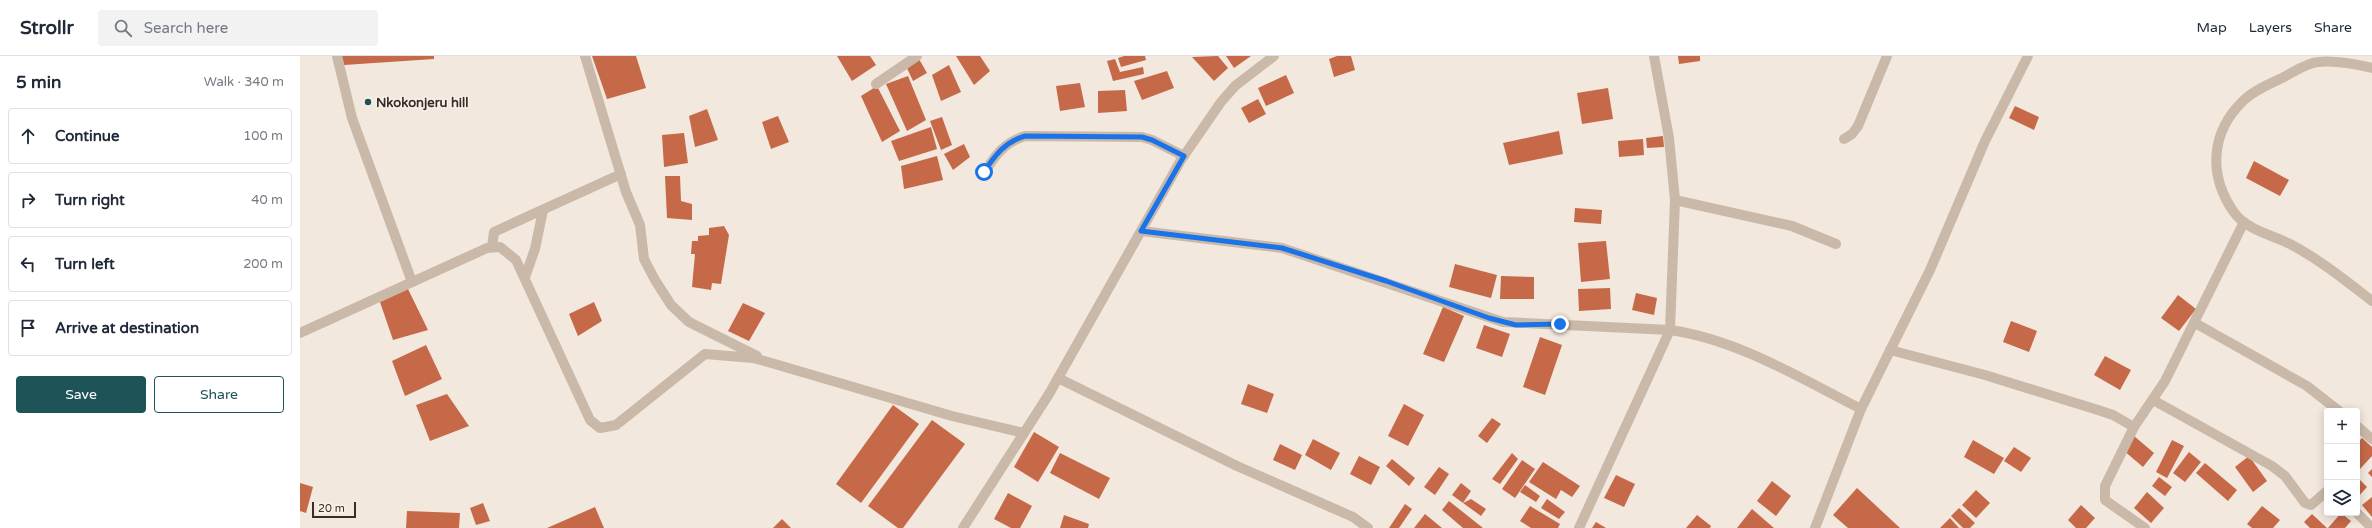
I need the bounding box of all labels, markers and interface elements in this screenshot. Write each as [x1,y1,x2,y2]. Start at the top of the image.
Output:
search box [98,10,378,46]
text: Strollr [20,17,74,39]
icon: search [112,17,134,39]
text: Search here [144,19,228,37]
text: Map [2197,19,2227,36]
text: Layers [2249,19,2292,36]
text: Share [2314,19,2352,36]
text: 5 min [16,72,61,93]
text: Walk · 340 m [204,74,284,90]
place label: Nkokonjeru hill [376,95,469,111]
marker: Nkokonjeru hill [363,97,373,107]
icon: ahead [17,125,39,147]
text: Continue [55,127,119,145]
text: 100 m [243,128,283,144]
route start [975,163,993,181]
icon: right [17,189,39,211]
text: Turn right [55,191,125,209]
text: 40 m [251,192,283,208]
icon: left [17,253,39,275]
text: Turn left [55,255,115,273]
text: 200 m [243,256,283,272]
route end [1551,315,1569,333]
icon: arrive [17,317,39,339]
text: Arrive at destination [55,319,199,337]
button: Save [16,376,146,413]
button: Share [154,376,284,413]
map controls [2324,408,2360,516]
button: + [2324,408,2360,444]
button: − [2324,444,2360,480]
button: layers [2324,480,2360,516]
scale bar [312,500,356,519]
text: 20 m [318,502,345,515]

